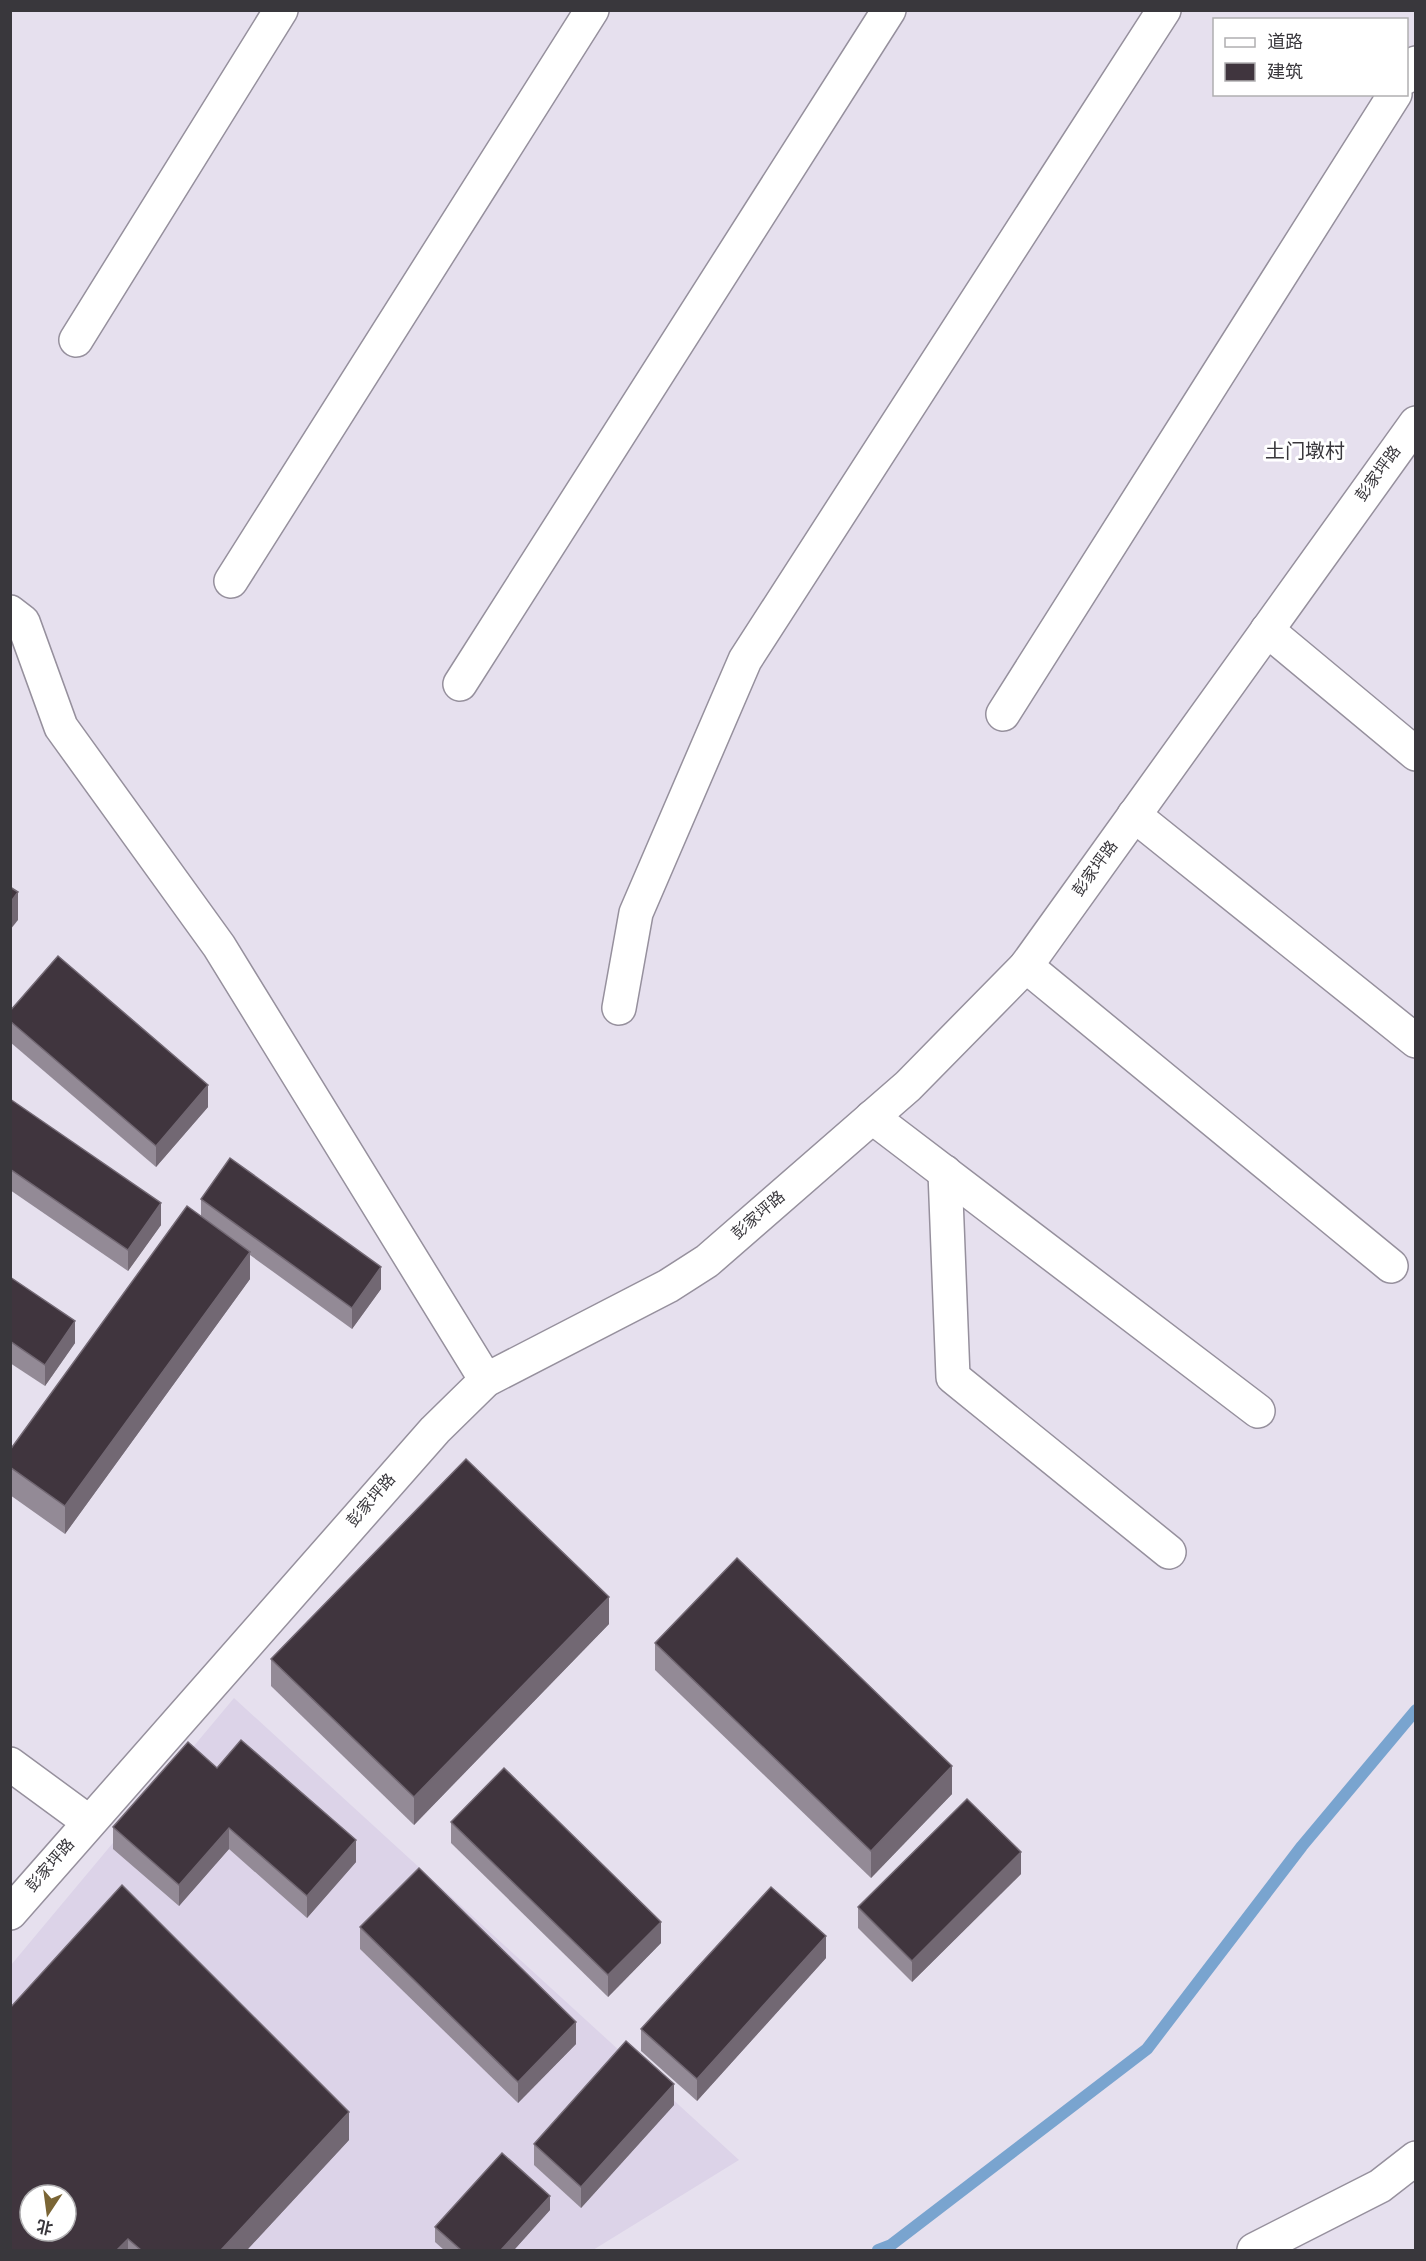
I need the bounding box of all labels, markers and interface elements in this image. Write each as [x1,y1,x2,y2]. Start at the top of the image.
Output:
legend [1213,18,1408,96]
text: 道路 [1267,32,1303,55]
text: 建筑 [1267,62,1303,85]
district label: 土门墩村 [1265,440,1345,466]
street label: 彭家坪路 [1352,442,1406,506]
street label: 彭家坪路 [1069,837,1123,901]
street label: 彭家坪路 [728,1187,790,1245]
street label: 彭家坪路 [343,1470,401,1532]
street label: 彭家坪路 [22,1835,80,1897]
north arrow [18,2183,78,2243]
text: 北 [35,2214,55,2237]

